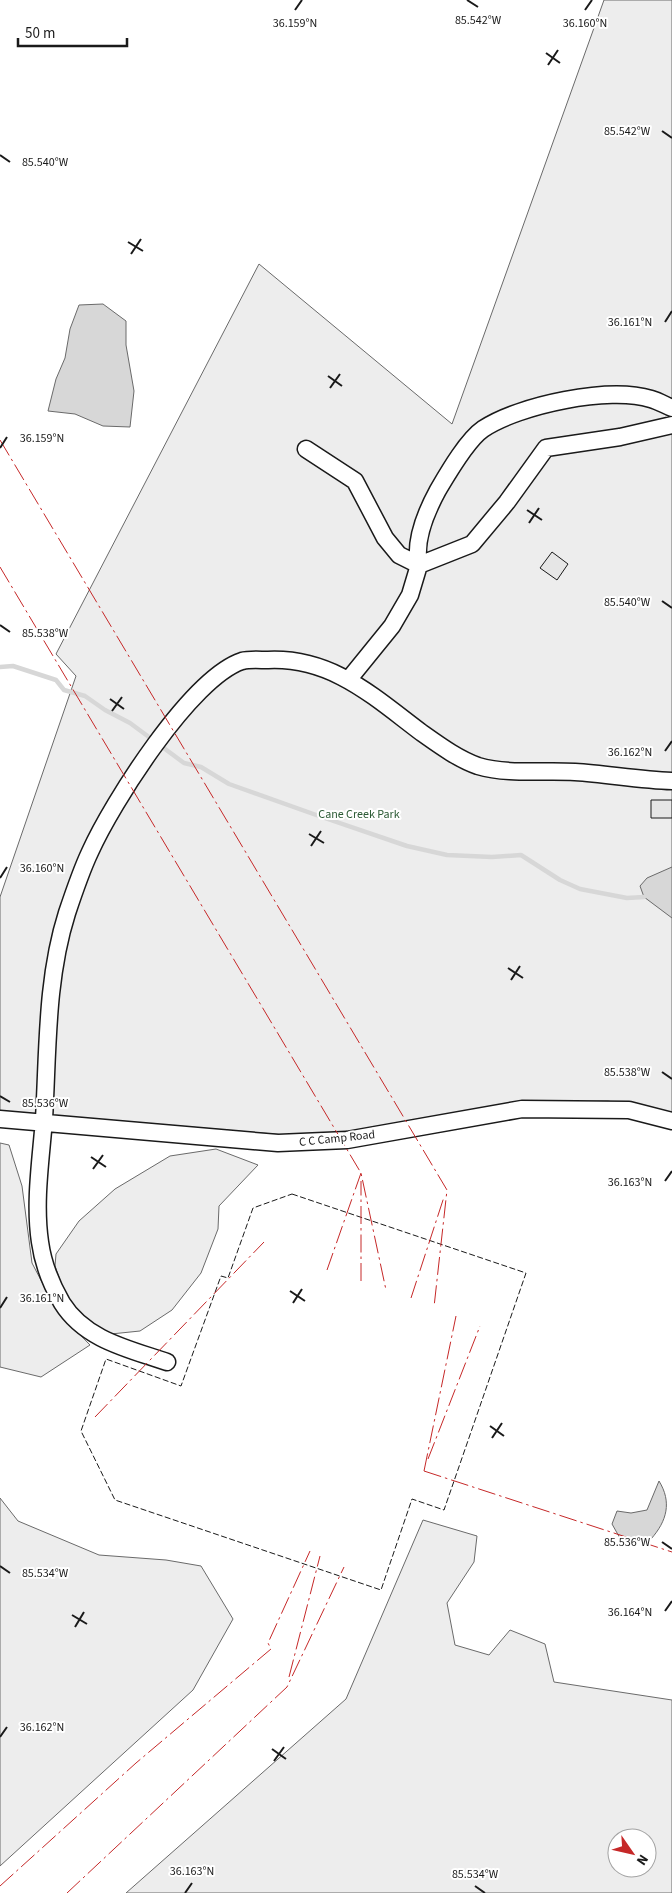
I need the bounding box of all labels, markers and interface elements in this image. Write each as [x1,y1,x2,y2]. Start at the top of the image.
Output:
text: 85.542°W [455,12,502,29]
scale bar [18,15,126,47]
text: 36.159°N [273,15,317,32]
text: 36.160°N [563,15,607,32]
text: 50 m [25,23,55,44]
text: 85.542°W [604,123,651,140]
text: 85.540°W [22,154,69,171]
text: 36.161°N [608,314,652,331]
text: 36.159°N [20,430,64,447]
text: 85.540°W [604,594,651,611]
text: 85.538°W [22,625,69,642]
text: 36.162°N [608,744,652,761]
park label: Cane Creek Park [318,806,400,823]
text: 36.160°N [20,860,64,877]
text: 85.538°W [604,1064,651,1081]
text: 85.536°W [22,1095,69,1112]
street label: C C Camp Road [298,1126,376,1151]
text: 36.163°N [608,1174,652,1191]
text: 36.161°N [20,1290,64,1307]
text: 85.536°W [604,1534,651,1551]
text: 85.534°W [22,1565,69,1582]
text: 36.164°N [608,1604,652,1621]
text: 36.162°N [20,1719,64,1736]
north arrow [607,1828,657,1878]
text: N [631,1850,653,1869]
text: 36.163°N [170,1863,214,1880]
text: 85.534°W [452,1866,499,1883]

